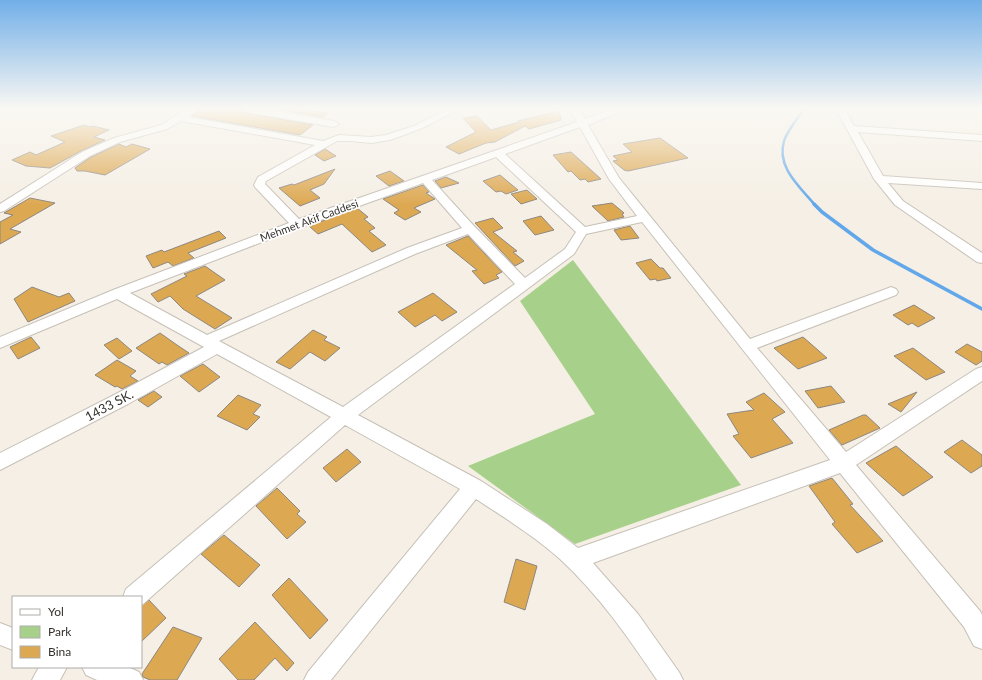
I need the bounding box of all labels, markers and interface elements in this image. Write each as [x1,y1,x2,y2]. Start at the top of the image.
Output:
street label: Mehmet Akif Caddesi [258,196,360,244]
street label: 1433 SK. [82,386,136,424]
legend [12,596,142,668]
text: Yol [48,604,64,619]
text: Park [48,624,72,639]
text: Bina [48,644,71,659]

